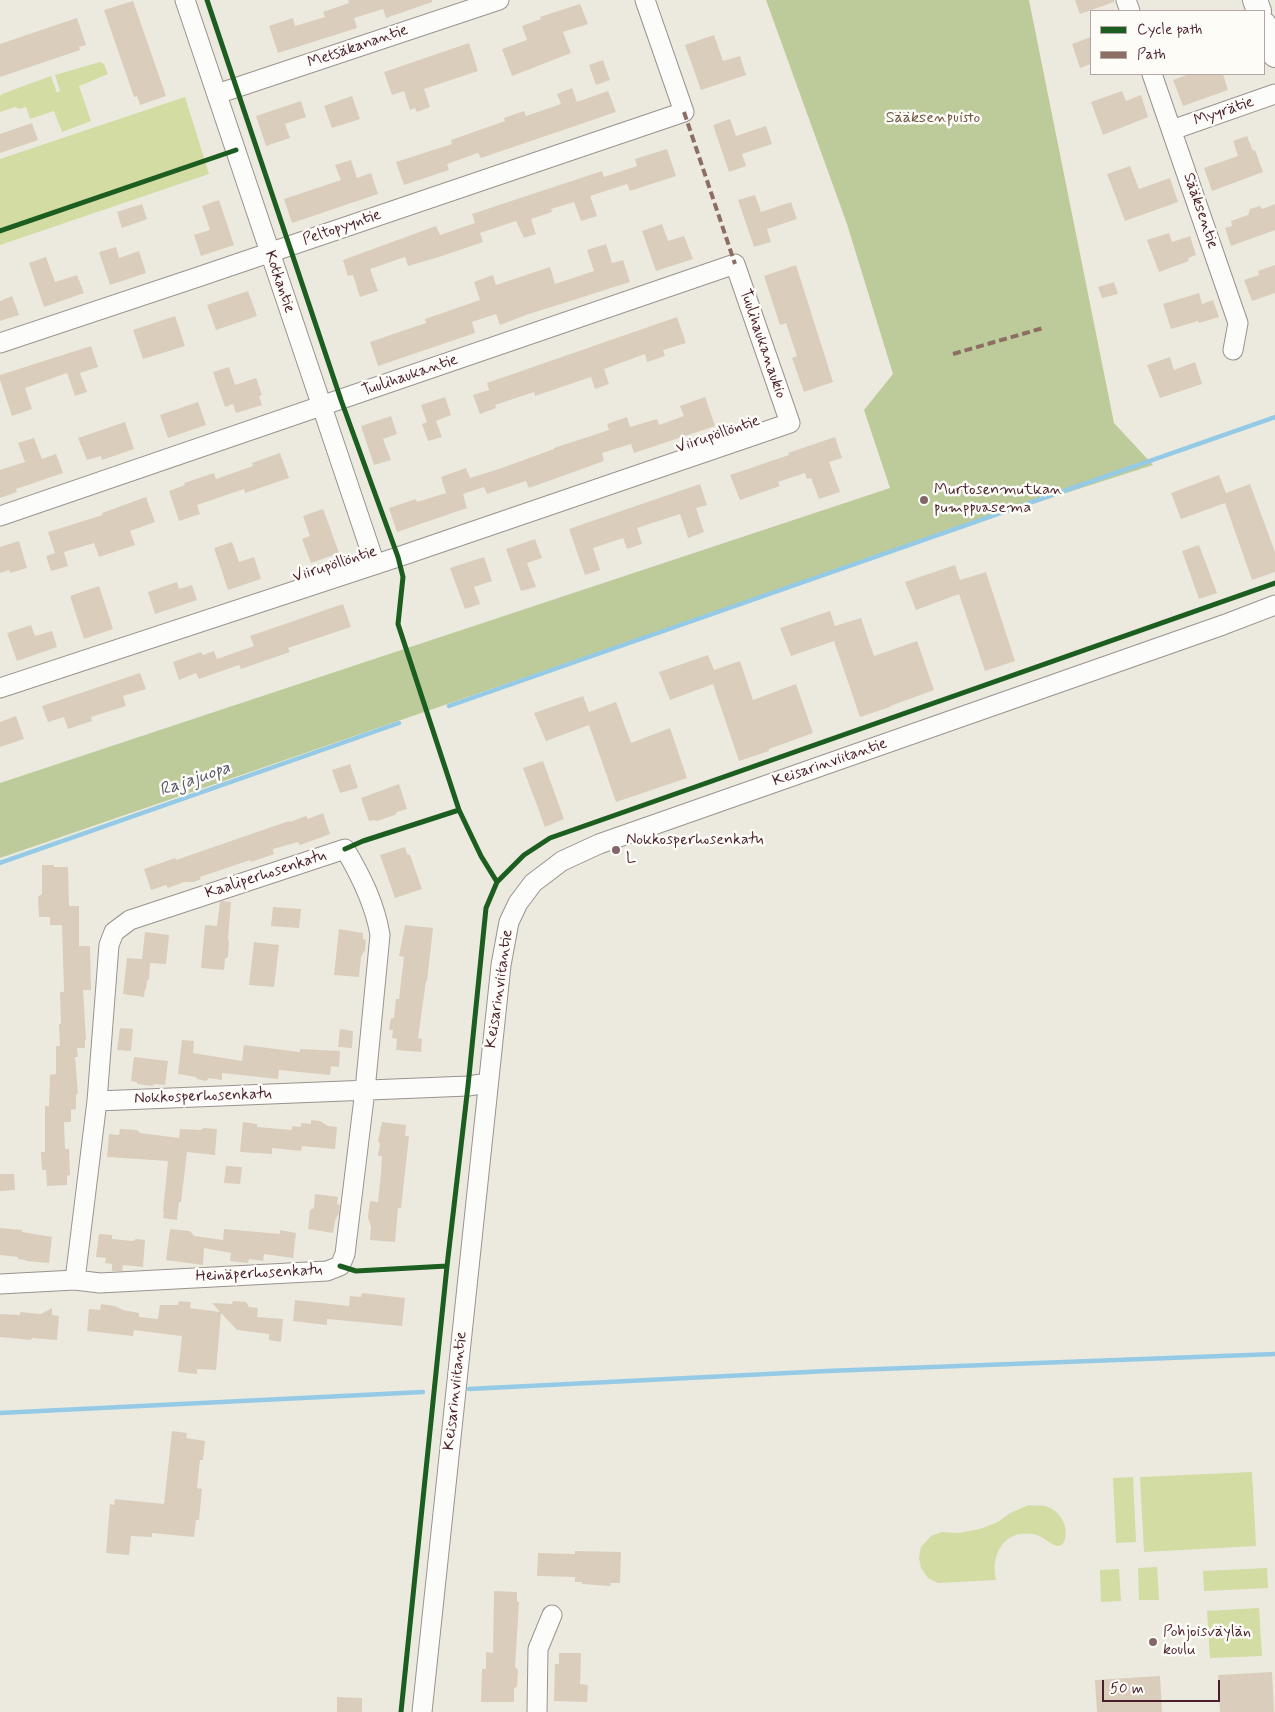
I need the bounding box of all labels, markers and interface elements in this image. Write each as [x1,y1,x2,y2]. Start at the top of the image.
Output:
legend [1090,10,1265,75]
text: Cycle path [1137,20,1202,40]
street label: Metsäkanantie [305,21,411,73]
text: Path [1137,45,1166,65]
street label: Myyrätie [1192,93,1256,131]
park label: Sääksenpuisto [886,109,980,129]
street label: Sääksentie [1178,171,1222,251]
street label: Peltopyyntie [300,206,384,250]
street label: Kotkantie [259,248,299,316]
street label: Tuulihaukanaukio [734,287,790,401]
street label: Tuulihaukantie [359,351,461,401]
street label: Viirupöllöntie [674,412,762,458]
place label: Murtosenmutkan pumppuasema [934,481,1062,519]
marker: Murtosenmutkan pumppuasema [918,494,930,506]
street label: Viirupöllöntie [291,542,379,588]
street label: Keisarinviitantie [770,734,890,792]
water label: Rajajuopa [157,758,233,802]
place label: Nokkosperhosenkatu L [626,831,764,869]
marker: Nokkosperhosenkatu L [610,844,622,856]
street label: Kaaliperhosenkatu [203,846,329,904]
street label: Keisarinviitantie [482,928,518,1050]
street label: Nokkosperhosenkatu [134,1085,272,1109]
street label: Heinäperhosenkatu [195,1261,323,1287]
street label: Keisarinviitantie [440,1331,472,1451]
place label: Pohjoisväylän koulu [1163,1623,1251,1661]
marker: Pohjoisväylän koulu [1147,1636,1159,1648]
scale bar [1105,1670,1222,1702]
text: 50 m [1110,1679,1144,1699]

